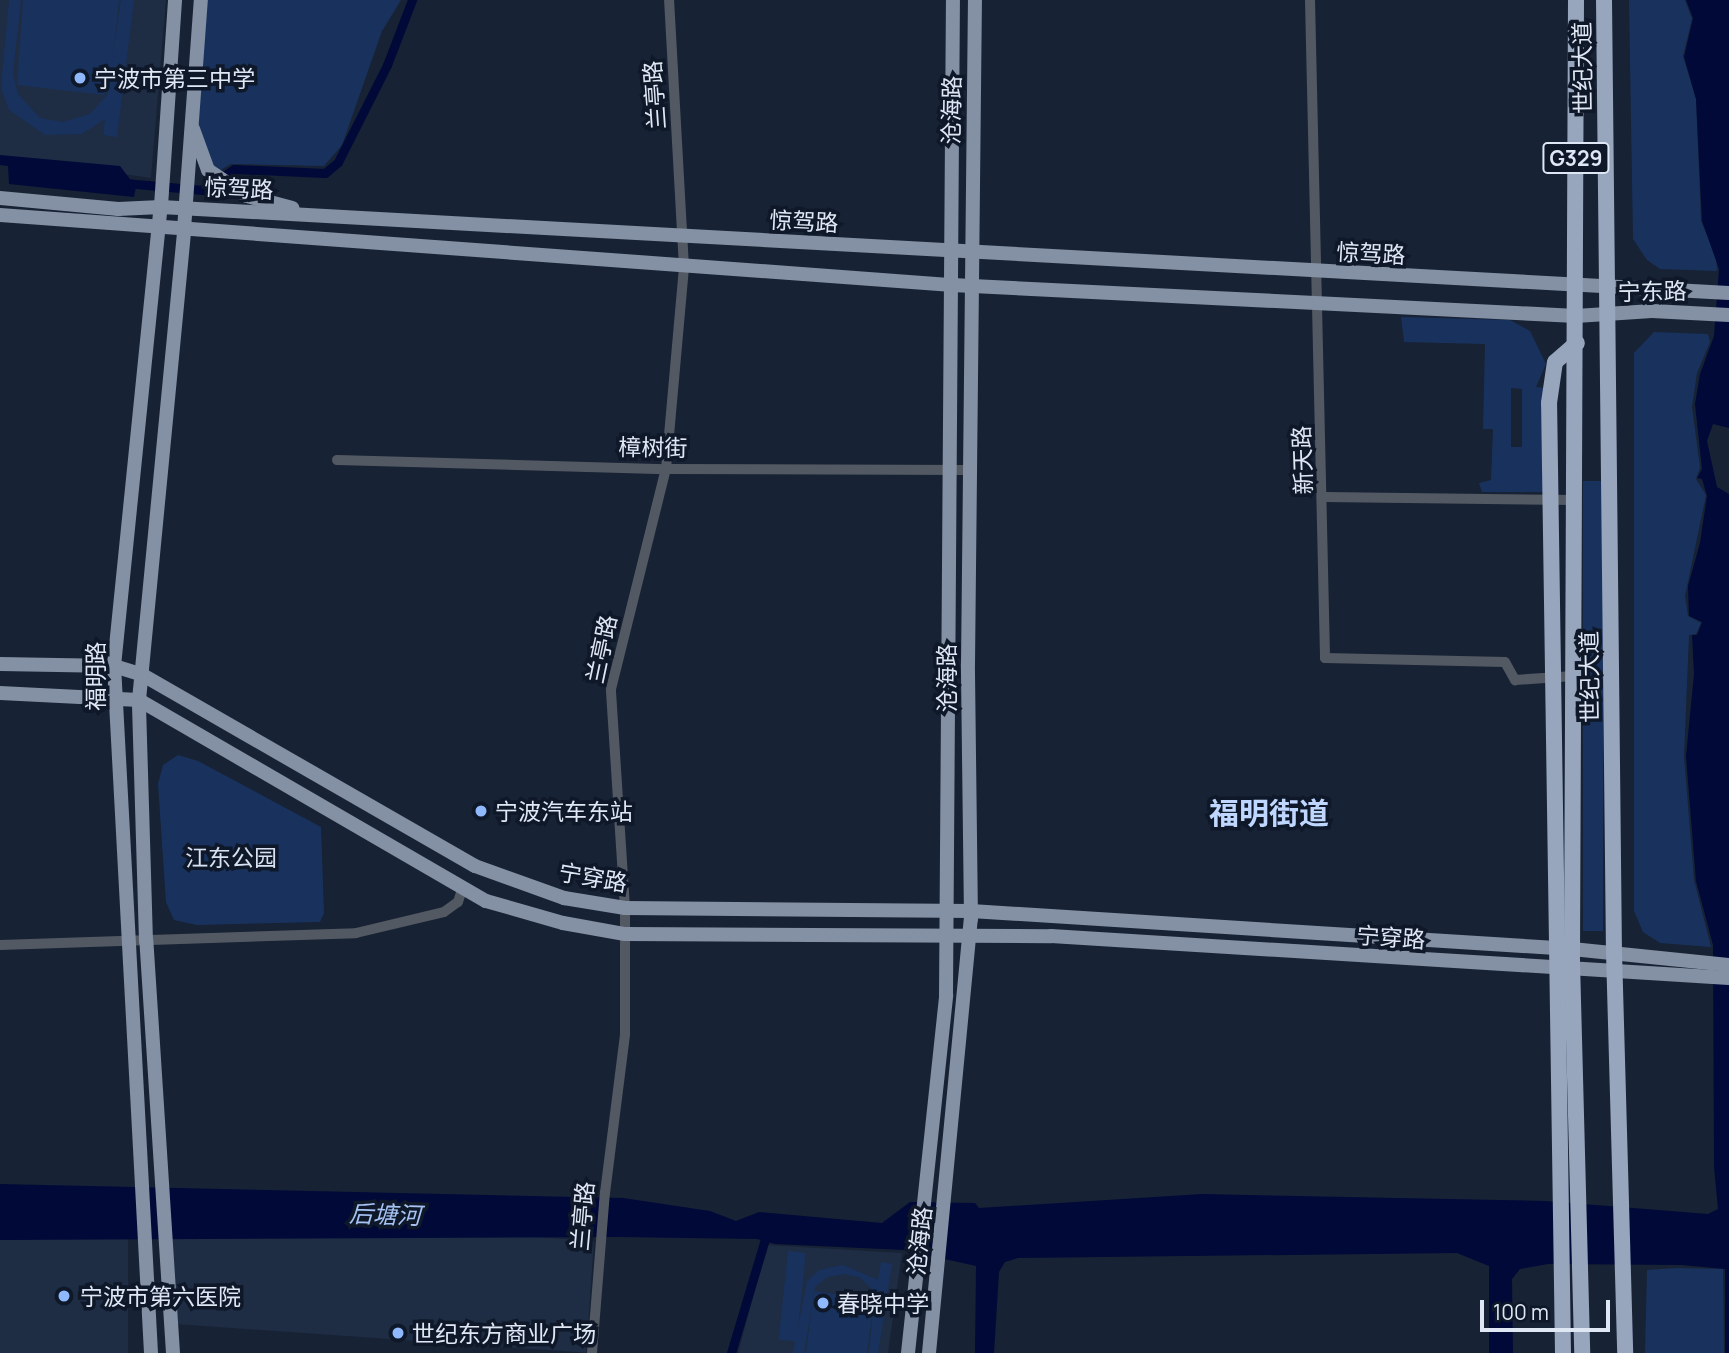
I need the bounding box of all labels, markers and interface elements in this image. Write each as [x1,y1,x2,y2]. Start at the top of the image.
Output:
street label: 世纪大道 [1567,22,1597,114]
street label: 兰亭路 [638,60,670,130]
place label: 宁波市第三中学 [94,64,255,92]
marker: 宁波市第三中学 [72,70,88,86]
street label: 沧海路 [937,75,965,145]
road number: G329 [1541,140,1611,176]
street label: 惊驾路 [204,172,274,204]
street label: 惊驾路 [769,205,839,237]
street label: 惊驾路 [1336,237,1406,269]
street label: 宁东路 [1617,277,1687,305]
street label: 新天路 [1287,425,1317,495]
street label: 樟树街 [618,433,688,461]
street label: 兰亭路 [580,612,622,686]
street label: 世纪大道 [1574,631,1604,723]
street label: 福明路 [81,642,109,710]
street label: 沧海路 [932,644,960,712]
district label: 福明街道 [1209,795,1329,831]
place label: 宁波汽车东站 [495,797,633,825]
marker: 宁波汽车东站 [473,803,489,819]
park label: 江东公园 [185,843,277,871]
street label: 宁穿路 [557,857,629,897]
street label: 宁穿路 [1356,921,1426,953]
street label: 兰亭路 [565,1180,599,1252]
water label: 后塘河 [349,1198,421,1230]
street label: 沧海路 [902,1205,936,1277]
place label: 宁波市第六医院 [80,1282,241,1310]
marker: 宁波市第六医院 [54,1286,74,1306]
scale bar [1484,1286,1614,1330]
place label: 春晓中学 [837,1289,929,1317]
marker: 春晓中学 [815,1295,831,1311]
text: 100 m [1493,1298,1549,1326]
place label: 世纪东方商业广场 [412,1319,596,1347]
marker: 世纪东方商业广场 [390,1325,406,1341]

